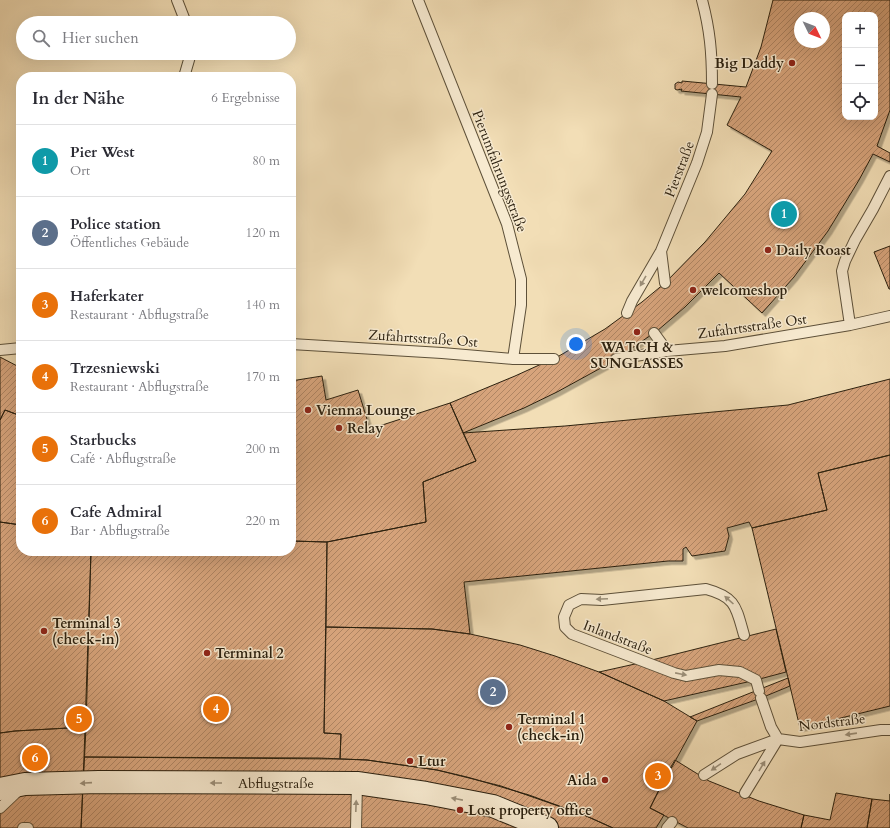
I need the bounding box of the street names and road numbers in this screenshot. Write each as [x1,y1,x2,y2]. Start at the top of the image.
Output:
street label: Pierumfahrungsstraße [467,107,532,235]
street label: Pierstraße [660,138,699,200]
street label: Zufahrtsstraße Ost [696,309,808,344]
street label: Zufahrtsstraße Ost [368,325,479,352]
street label: Inlandstraße [580,616,655,659]
street label: Nordstraße [798,709,866,736]
street label: Abflugstraße [238,774,314,793]

